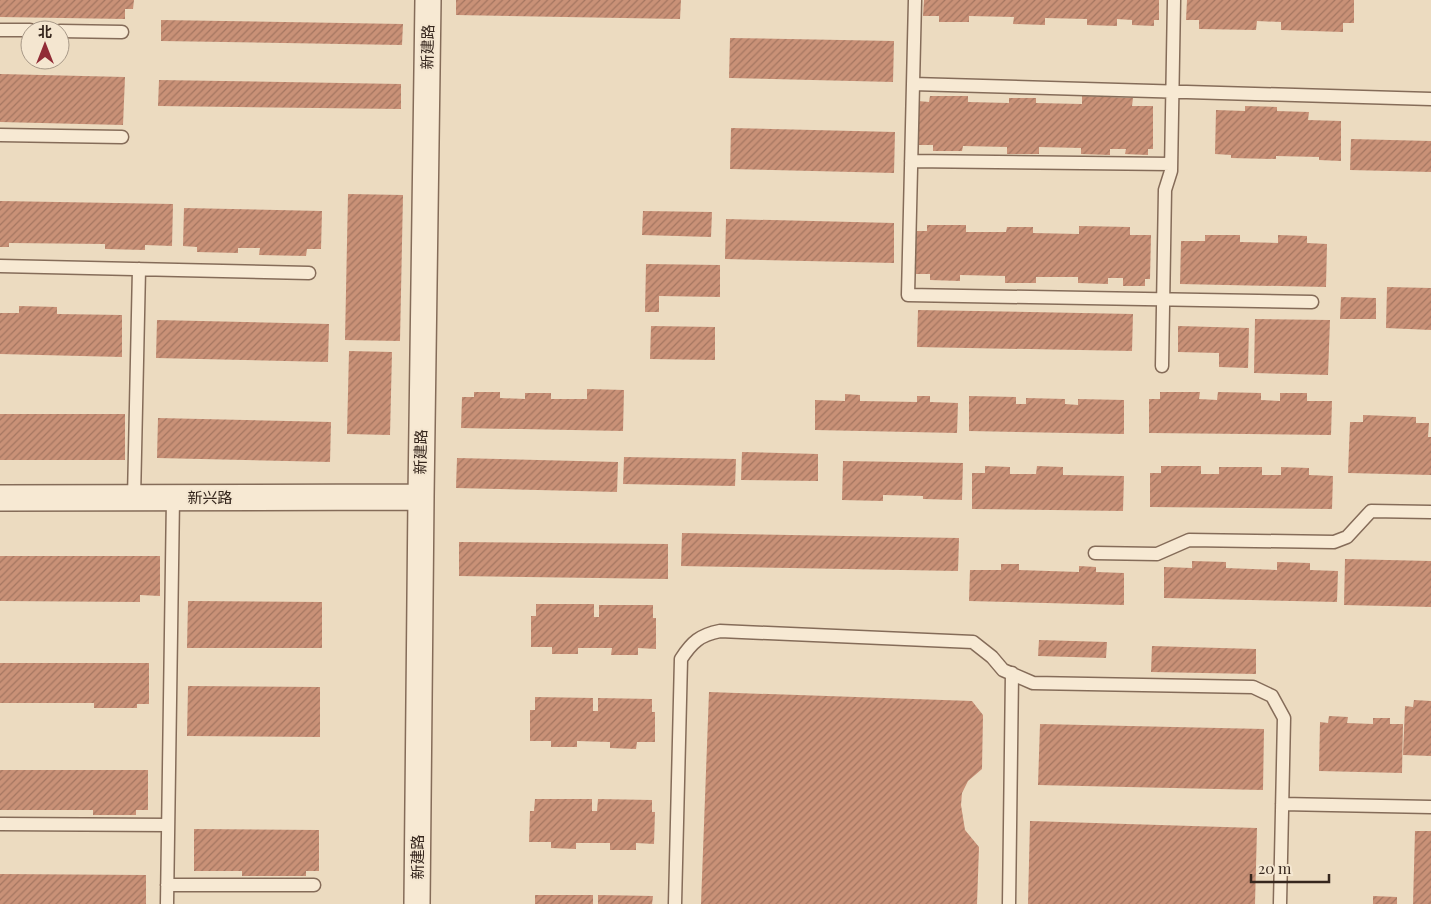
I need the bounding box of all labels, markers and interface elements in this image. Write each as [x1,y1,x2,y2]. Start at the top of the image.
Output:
north arrow [20,20,70,70]
text: 北 [38,22,52,41]
street label: 新建路 [417,24,437,70]
street label: 新建路 [410,429,430,475]
street label: 新兴路 [187,487,233,507]
street label: 新建路 [407,834,427,880]
scale bar [1251,852,1328,884]
text: 20 m [1258,858,1292,878]

